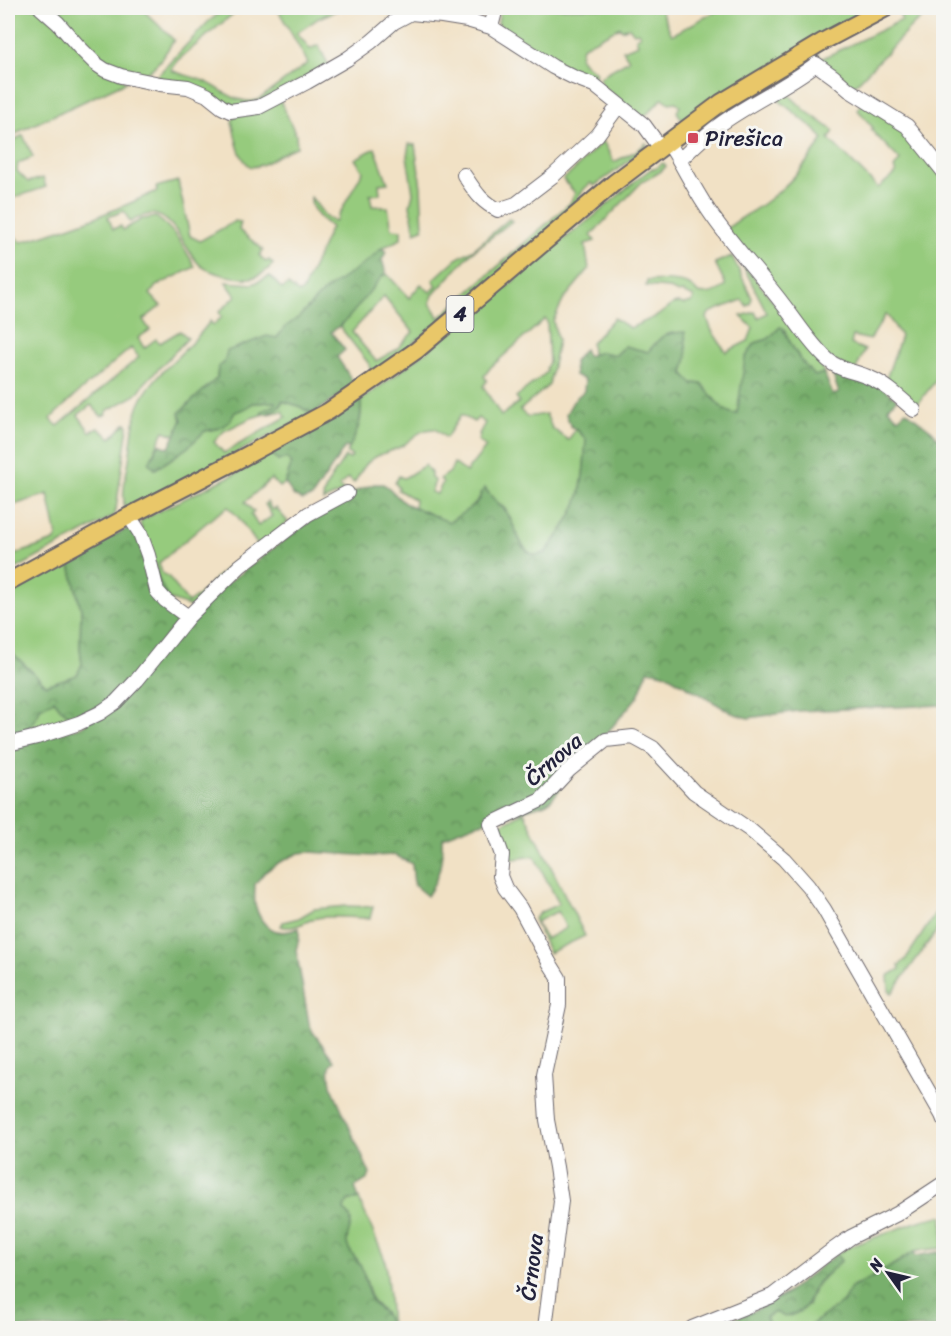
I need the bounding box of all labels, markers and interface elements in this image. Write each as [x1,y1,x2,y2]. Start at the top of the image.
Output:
place label: Pirešica [705,119,783,158]
marker: Pirešica [686,131,700,145]
road number: 4 [446,296,474,332]
street label: Črnova [515,722,592,796]
street label: Črnova [508,1230,555,1303]
north arrow [858,1243,918,1303]
text: N [860,1251,892,1278]

